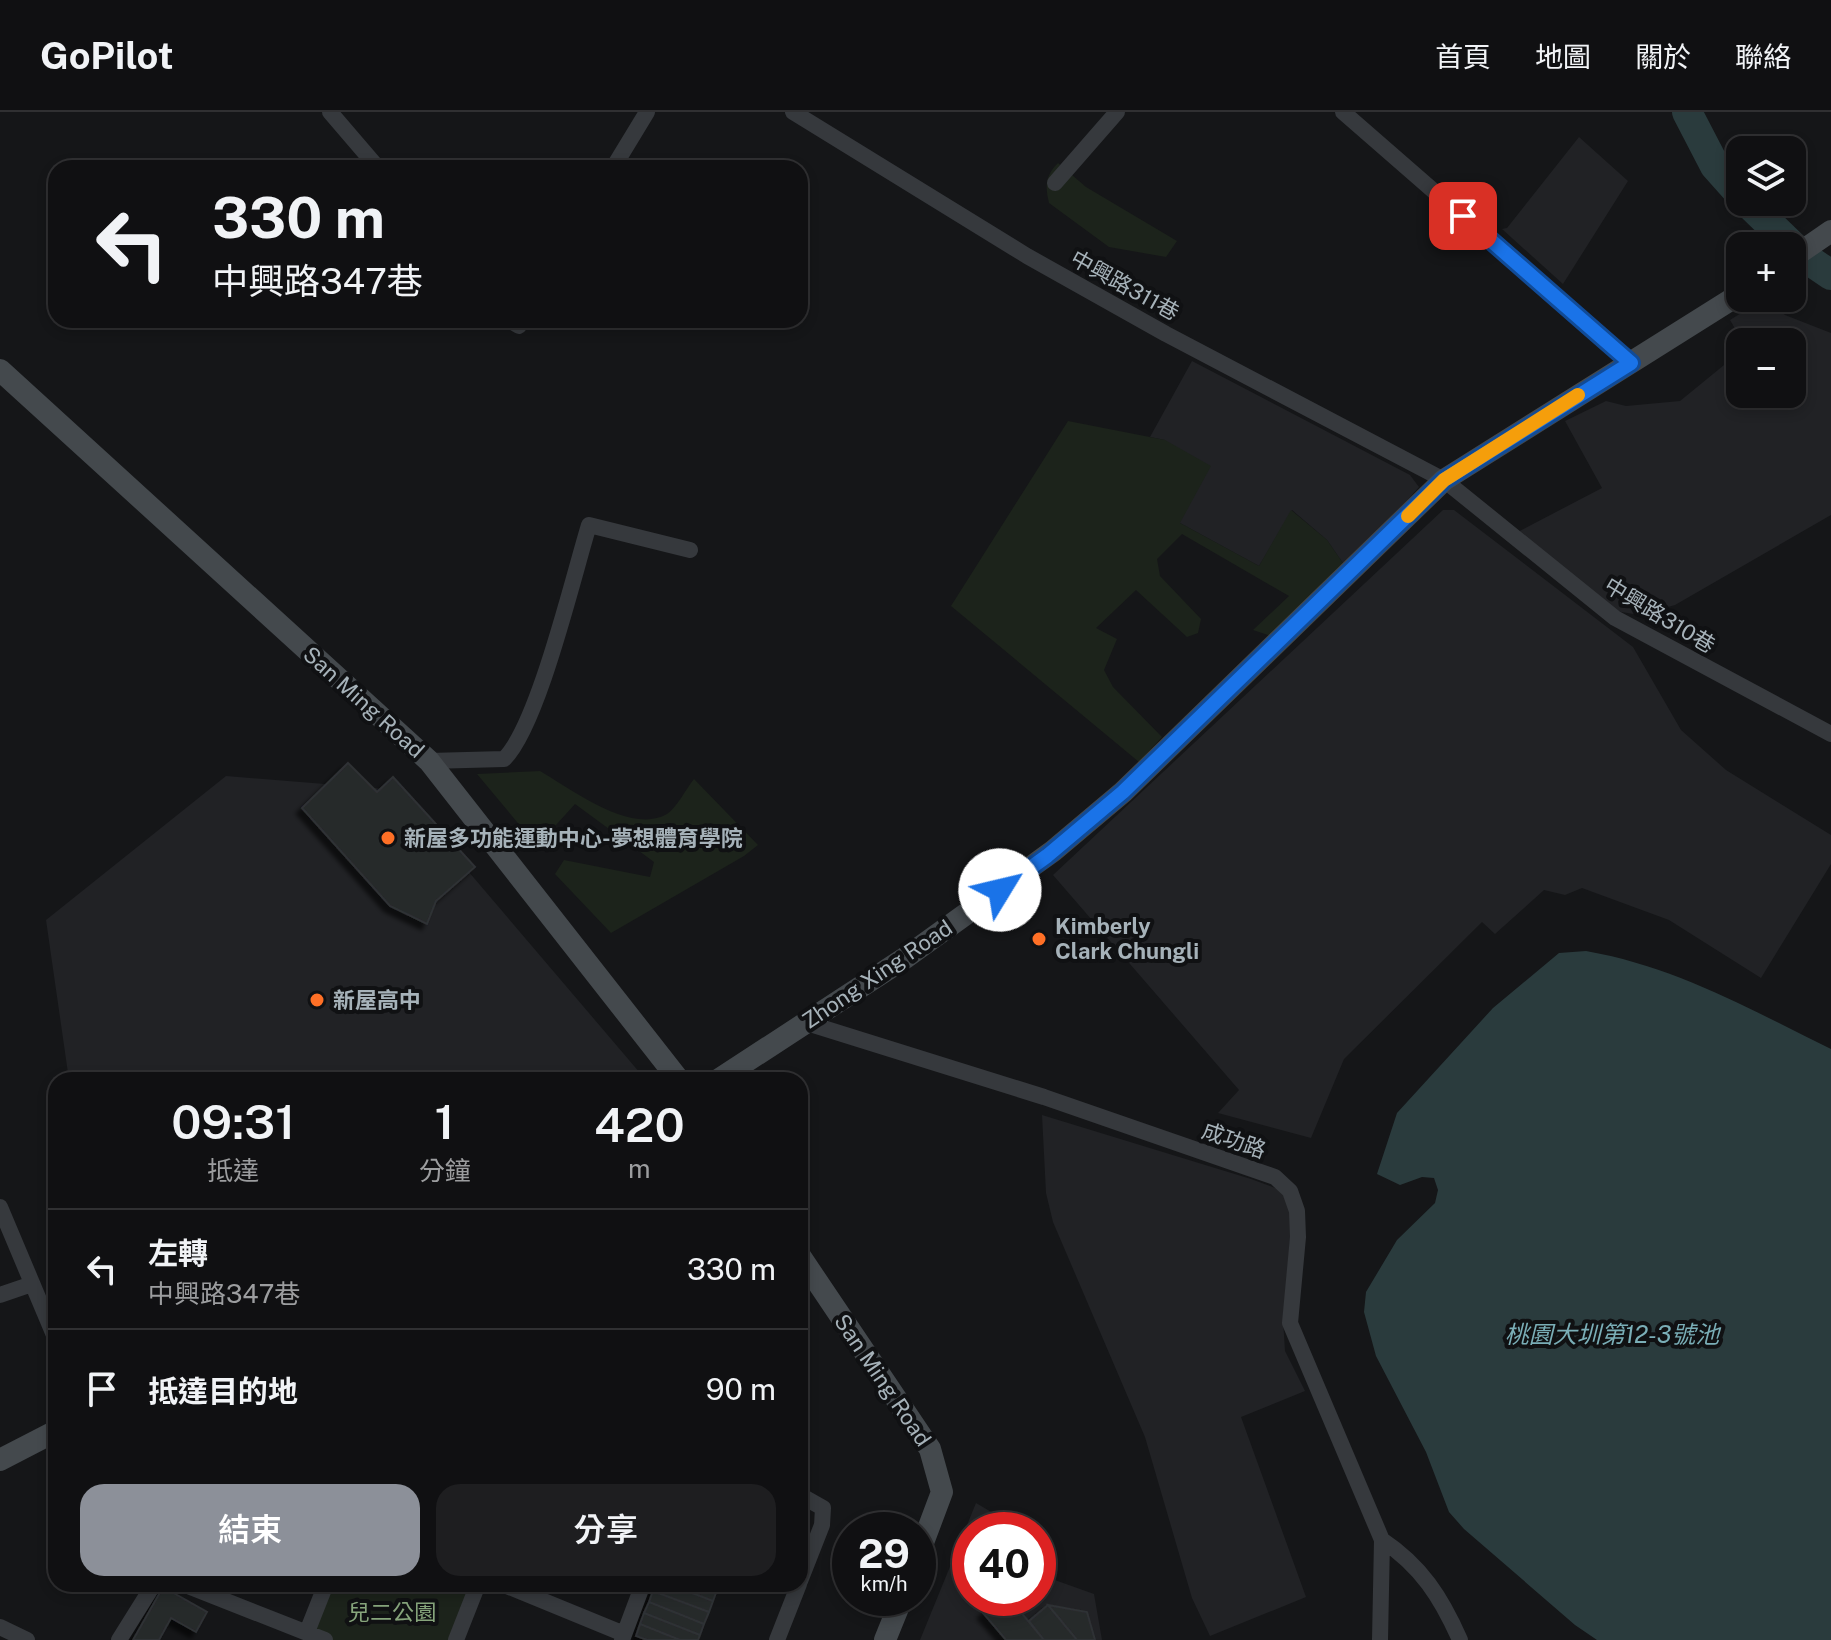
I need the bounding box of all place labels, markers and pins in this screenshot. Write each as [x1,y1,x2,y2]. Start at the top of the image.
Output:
pin [1429,182,1497,250]
place label: 新屋多功能運動中心-夢想體育學院 [404,825,743,851]
marker: 新屋多功能運動中心-夢想體育學院 [379,829,397,847]
place label: Kimberly Clark Chungli [1055,913,1199,964]
marker: Kimberly Clark Chungli [1030,930,1048,948]
place label: 新屋高中 [333,987,421,1013]
marker: 新屋高中 [308,991,326,1009]

